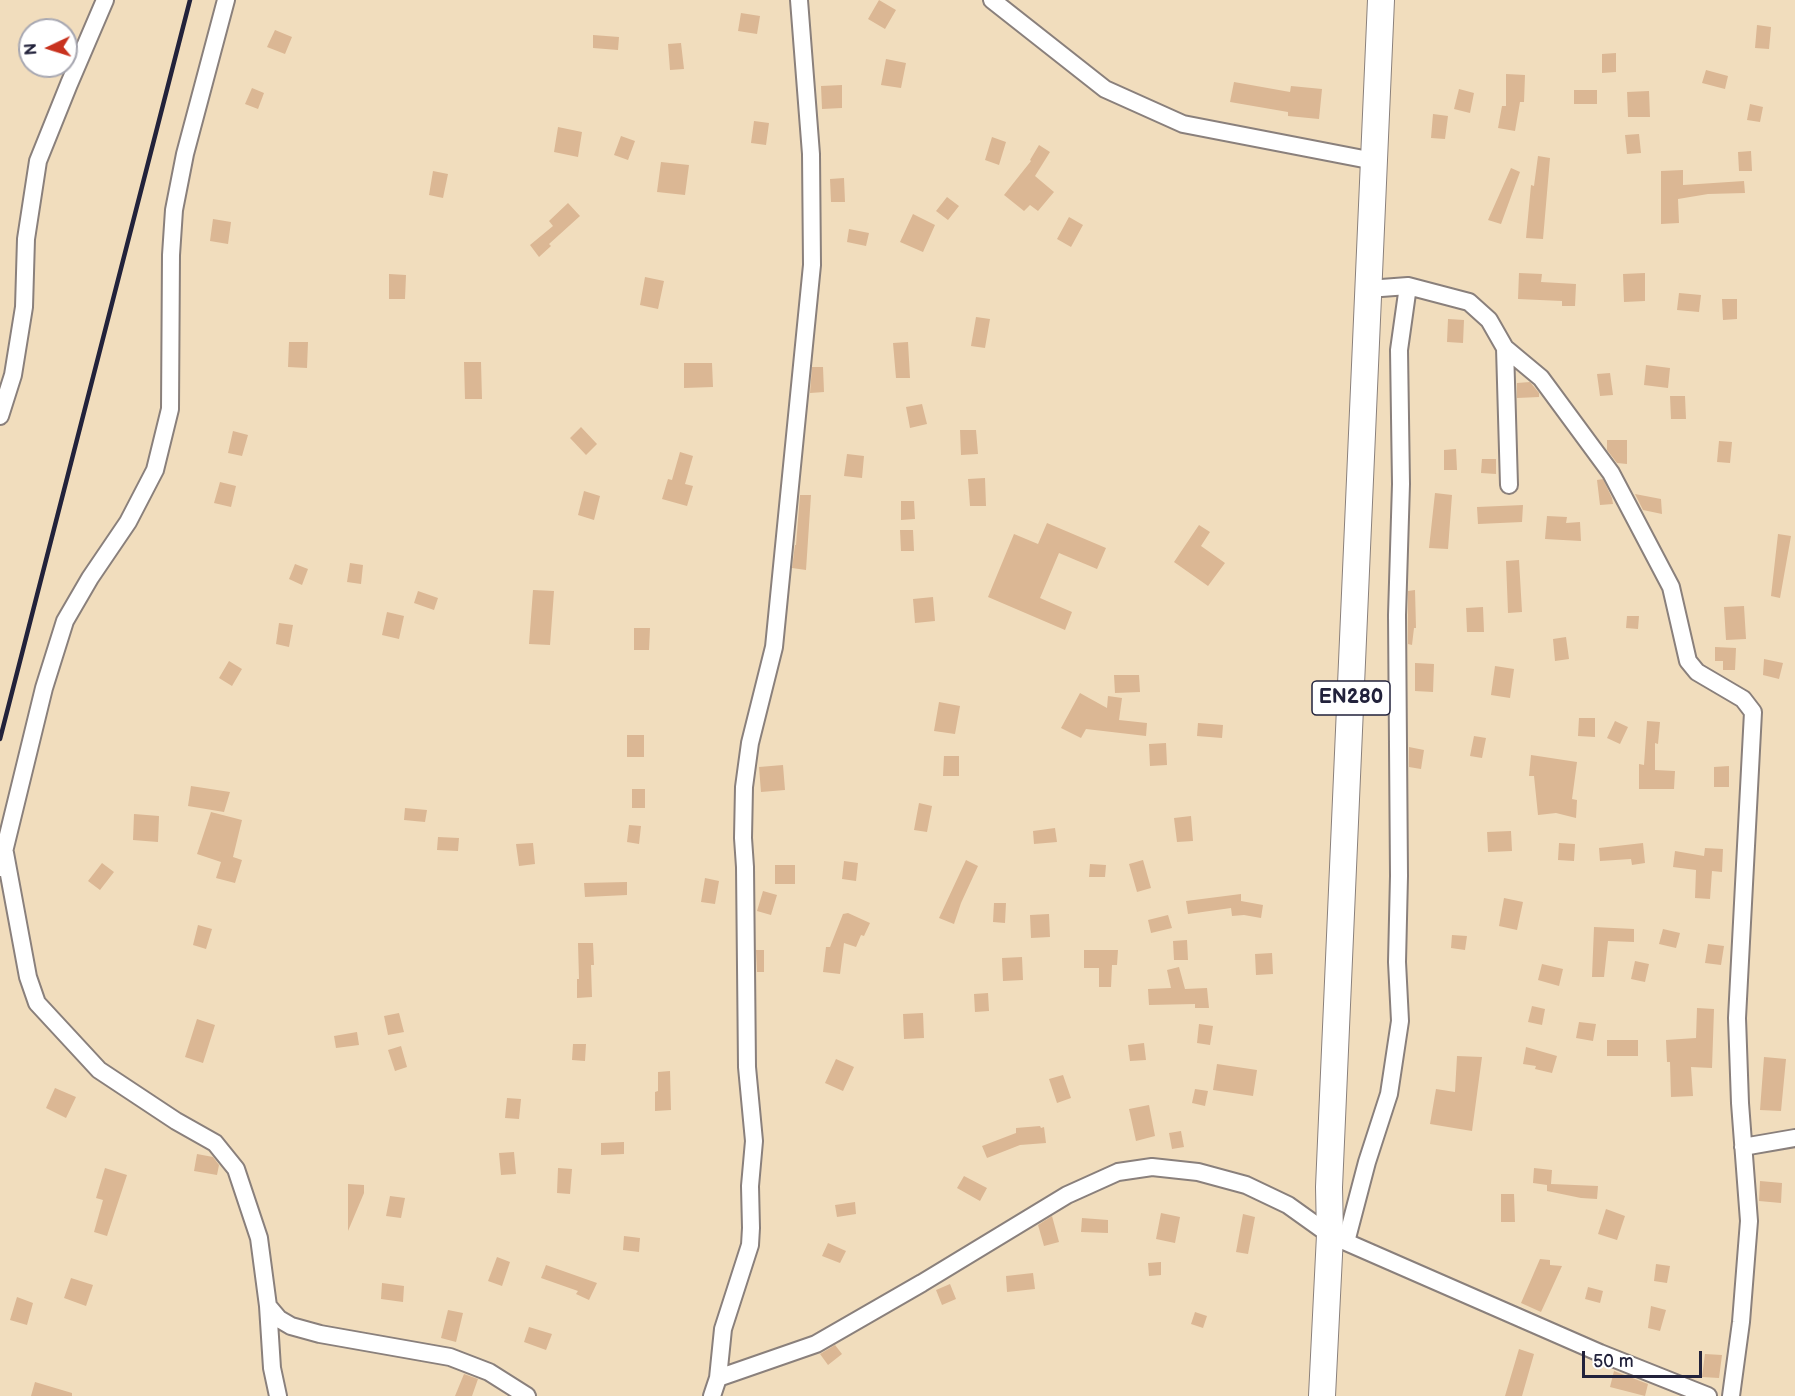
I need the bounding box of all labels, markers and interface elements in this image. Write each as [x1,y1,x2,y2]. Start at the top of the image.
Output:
north arrow [18,18,78,78]
text: N [22,42,41,56]
road number: EN280 [1312,681,1390,715]
scale bar [1585,1339,1705,1377]
text: 50 m [1593,1351,1634,1372]

